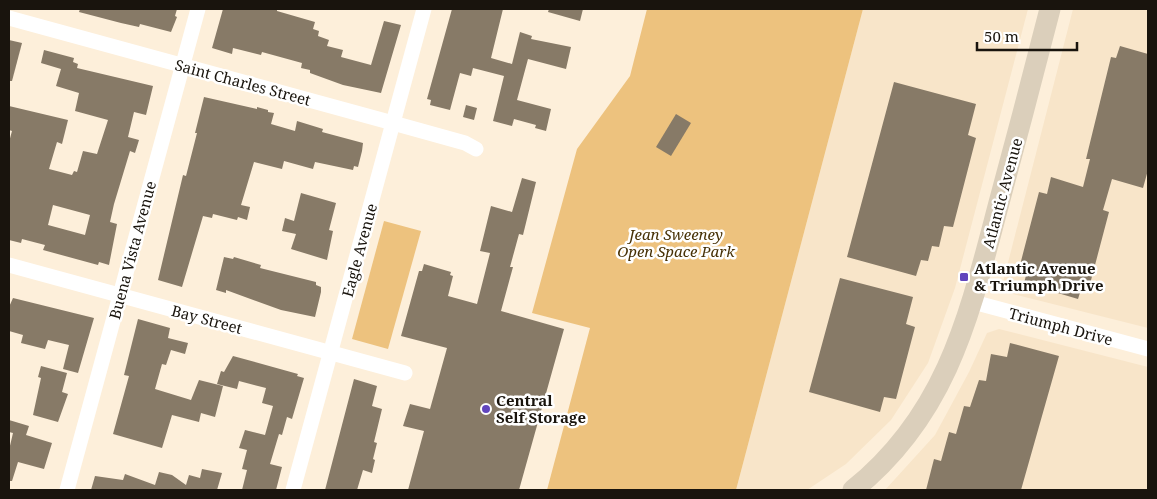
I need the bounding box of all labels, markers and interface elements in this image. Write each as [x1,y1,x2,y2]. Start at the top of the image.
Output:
scale bar [977,20,1077,52]
text: 50 m [984,26,1019,46]
street label: Saint Charles Street [173,54,313,110]
street label: Atlantic Avenue [978,136,1026,250]
street label: Buena Vista Avenue [104,179,160,321]
street label: Eagle Avenue [337,201,381,299]
park label: Jean Sweeney Open Space Park [617,224,735,261]
place label: Atlantic Avenue & Triumph Drive [974,258,1104,295]
marker: Atlantic Avenue & Triumph Drive [958,271,970,283]
street label: Bay Street [170,300,244,338]
street label: Triumph Drive [1007,303,1115,349]
place label: Central Self Storage [496,390,586,427]
marker: Central Self Storage [480,403,492,415]

